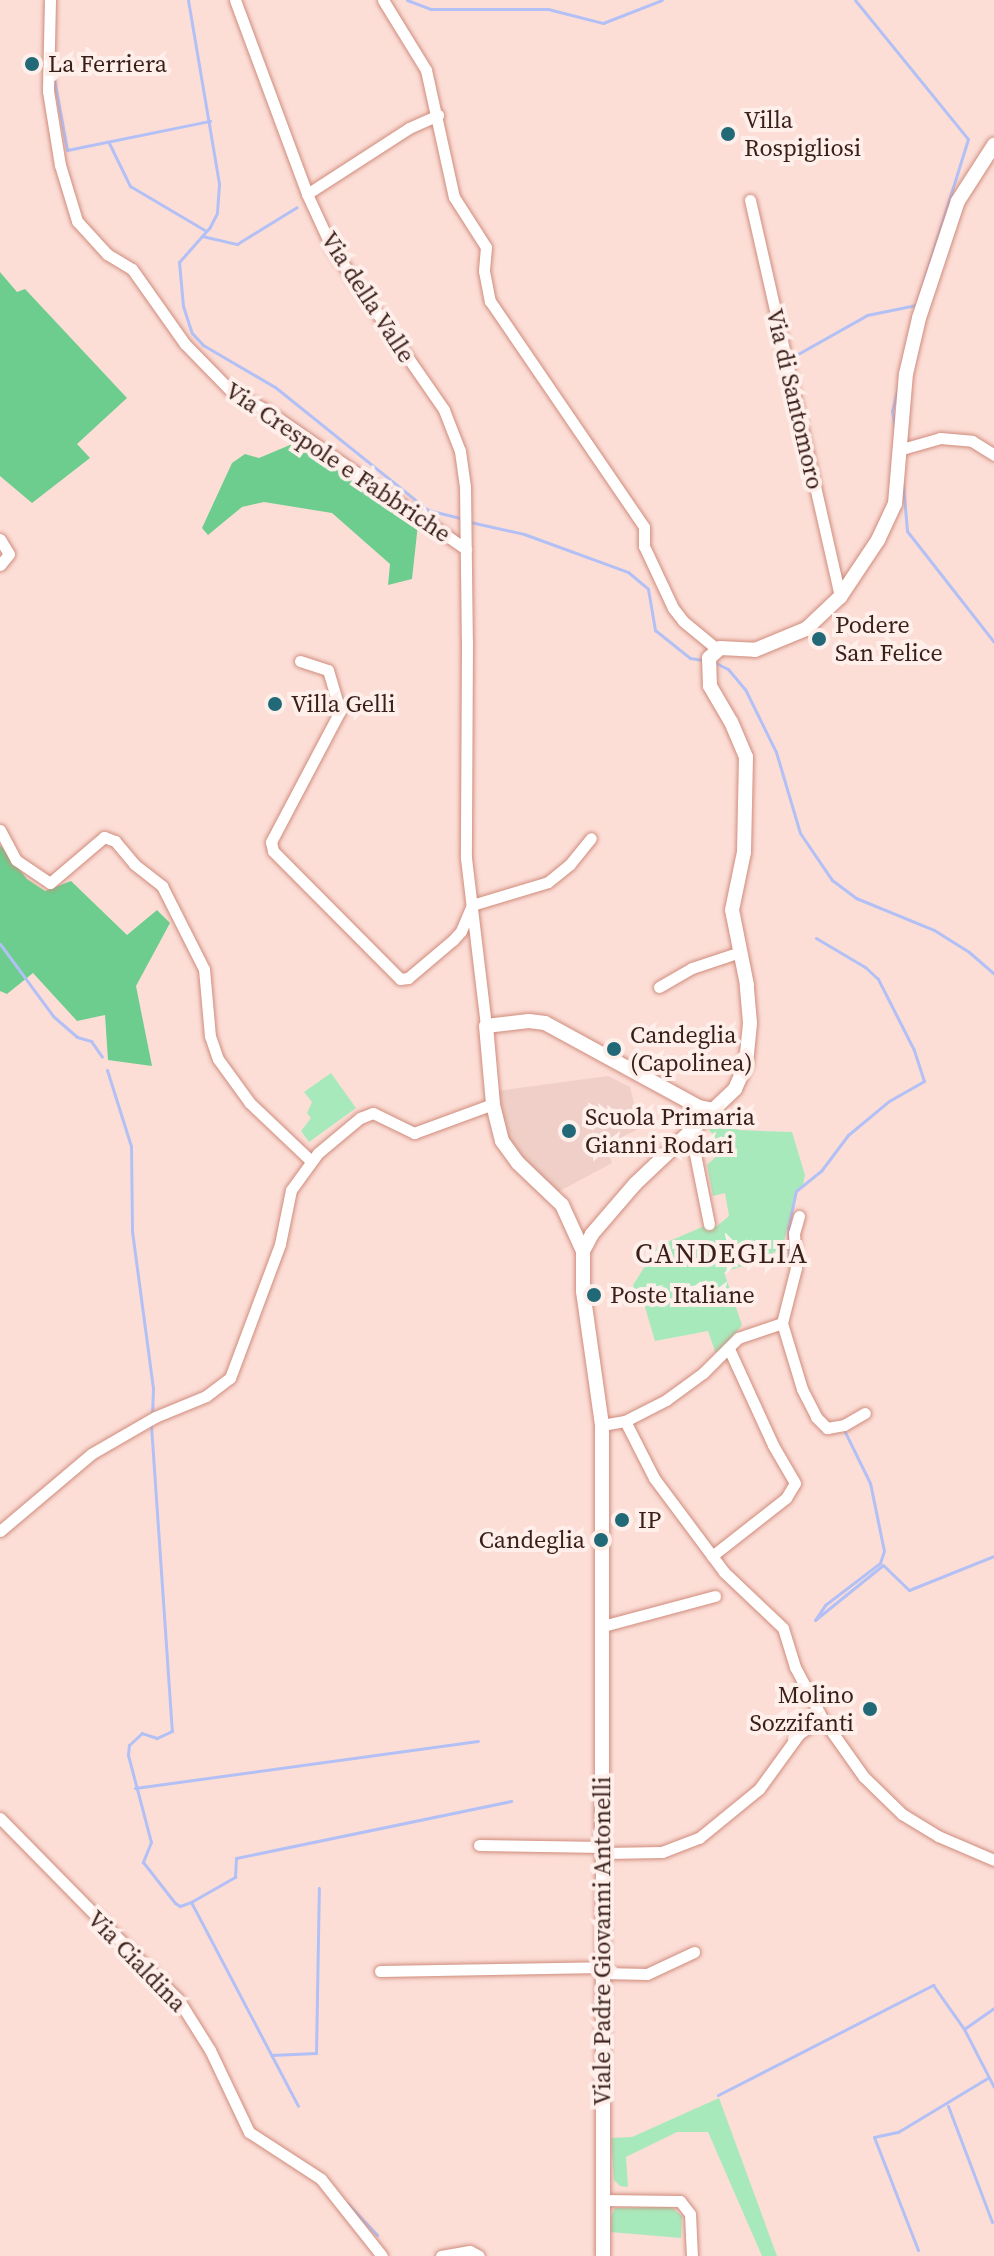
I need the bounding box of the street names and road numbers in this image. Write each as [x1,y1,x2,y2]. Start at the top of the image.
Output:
street label: Via della Valle [315,226,421,368]
street label: Via di Santomoro [760,306,830,492]
street label: Via Crespole e Fabbriche [220,376,456,548]
street label: Viale Padre Giovanni Antonelli [588,1776,616,2106]
street label: Via Cialdina [82,1904,192,2018]

